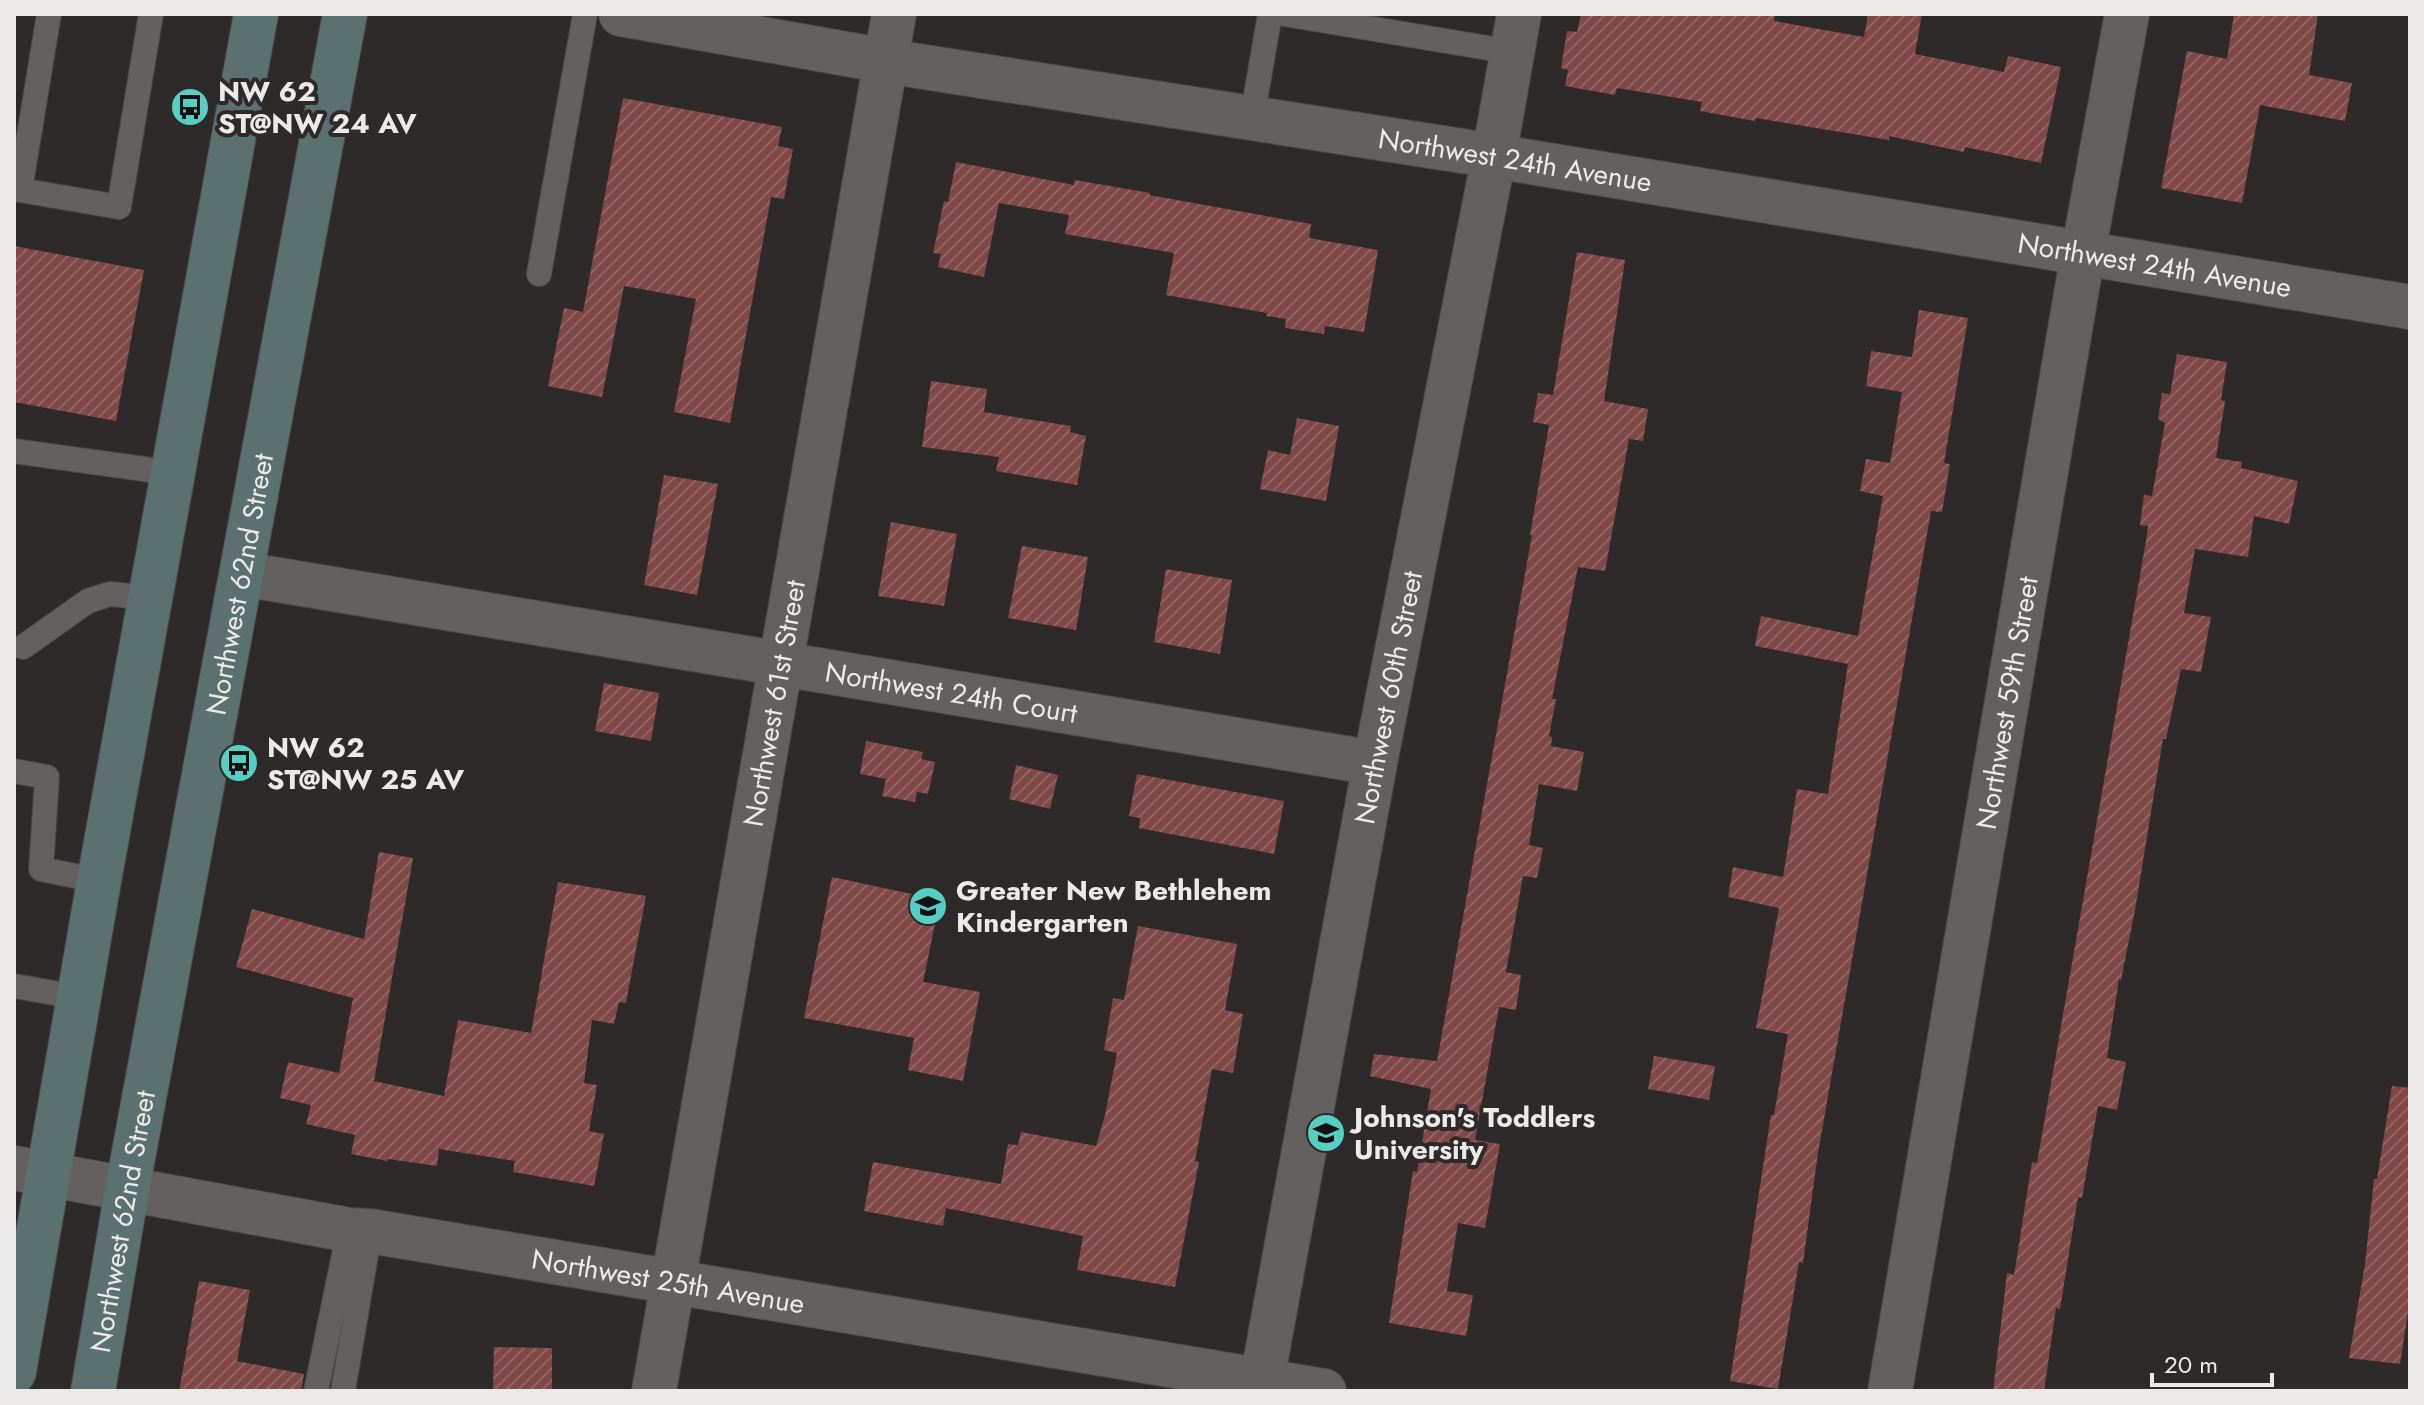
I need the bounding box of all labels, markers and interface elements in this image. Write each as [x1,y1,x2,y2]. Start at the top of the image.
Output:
place label: NW 62 ST@NW 24 AV [218,71,417,144]
bus stop icon: NW 62 ST@NW 24 AV [169,86,211,128]
street label: Northwest 24th Avenue [1375,118,1655,203]
street label: Northwest 24th Avenue [2015,223,2294,308]
street label: Northwest 62nd Street [195,450,284,718]
street label: Northwest 60th Street [1344,567,1433,828]
street label: Northwest 59th Street [1966,573,2049,833]
street label: Northwest 61st Street [733,577,816,830]
street label: Northwest 24th Court [822,652,1081,734]
place label: NW 62 ST@NW 25 AV [267,727,464,800]
bus stop icon: NW 62 ST@NW 25 AV [218,742,260,784]
place label: Greater New Bethlehem Kindergarten [956,870,1271,943]
school or university icon: Greater New Bethlehem Kindergarten [907,885,949,927]
street label: Northwest 62nd Street [80,1087,166,1356]
place label: Johnson's Toddlers University [1349,1097,1595,1170]
school or university icon: Johnson's Toddlers University [1305,1112,1347,1154]
street label: Northwest 25th Avenue [528,1238,808,1325]
scale bar [2152,1337,2272,1387]
text: 20 m [2164,1347,2218,1382]

